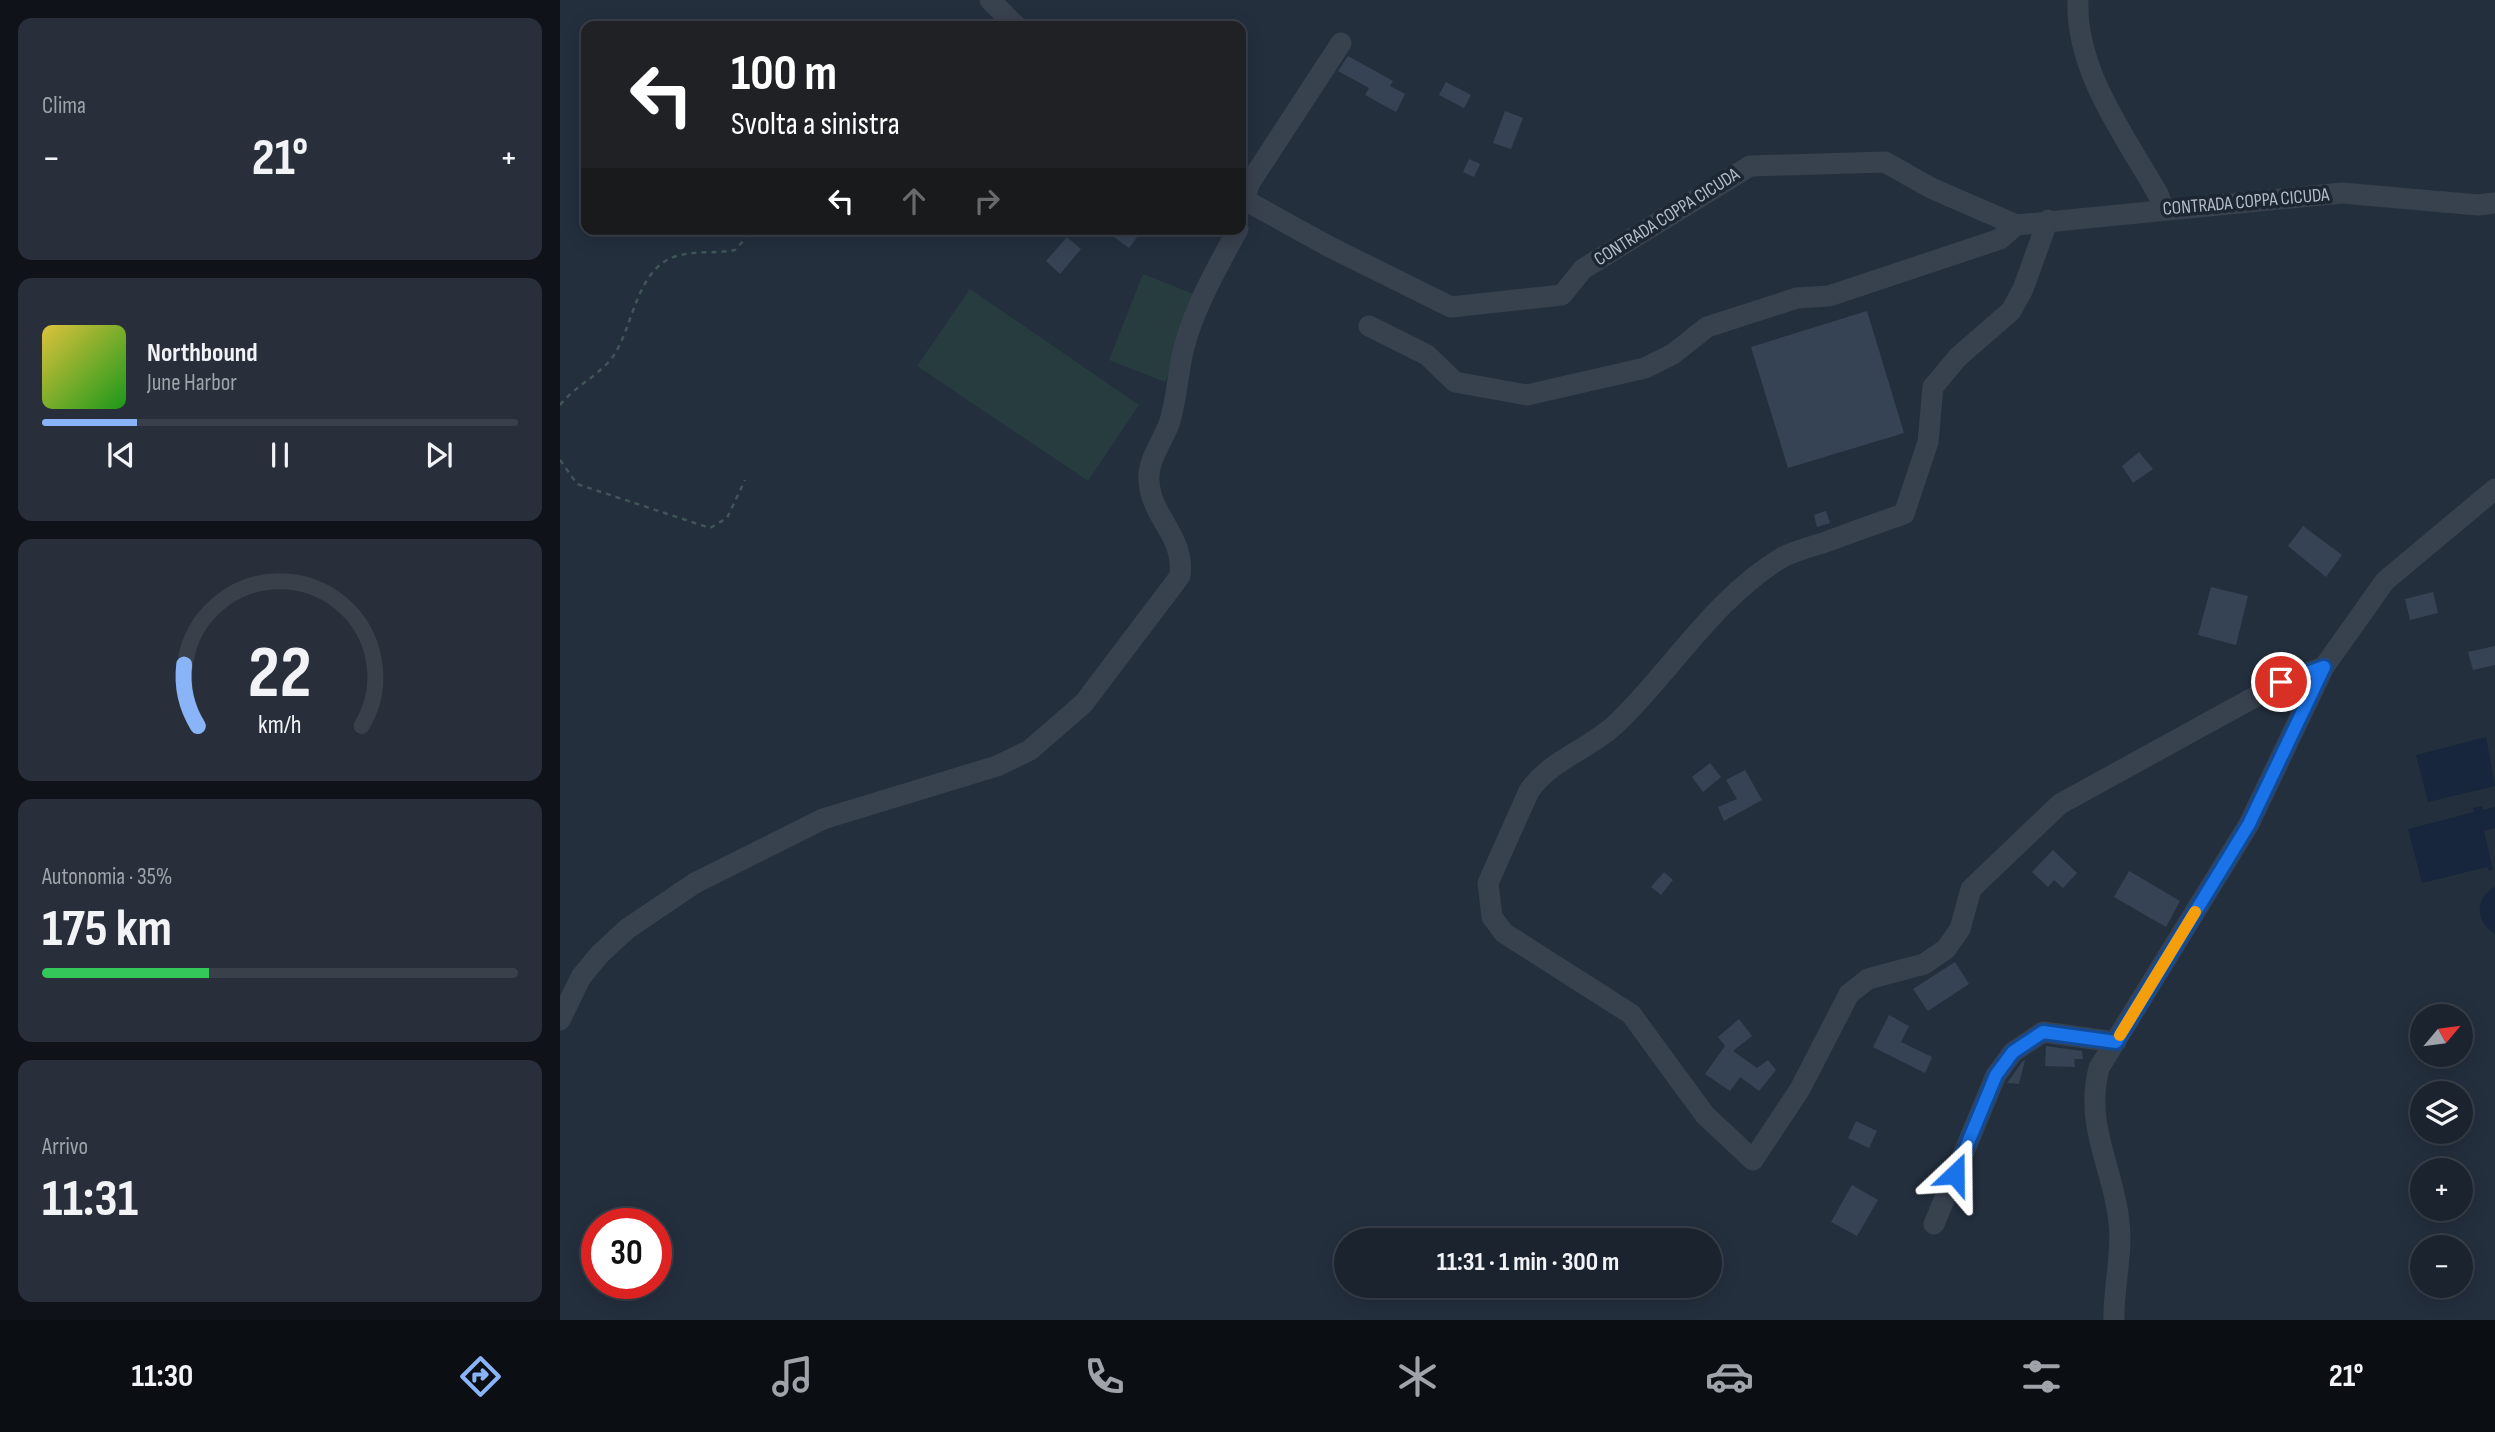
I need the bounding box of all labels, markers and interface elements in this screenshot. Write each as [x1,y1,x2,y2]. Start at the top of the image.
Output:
text: 100 m [731,45,837,104]
icon: left [616,49,707,140]
text: Clima [42,92,86,120]
text: Svolta a sinistra [731,105,900,144]
text: 21° [252,127,308,190]
text: − [42,136,61,181]
text: + [499,136,518,181]
street label: CONTRADA COPPA CICUDA [1590,163,1745,271]
icon: left [822,182,860,220]
icon: ahead [895,182,933,220]
icon: right [968,182,1006,220]
street label: CONTRADA COPPA CICUDA [2162,183,2331,221]
text: Northbound [147,338,258,369]
text: June Harbor [147,369,237,397]
icon: previous [102,436,140,474]
icon: pause [261,436,299,474]
icon: next [420,436,458,474]
text: 22 [248,630,312,718]
pin [2251,652,2311,712]
icon: arrive [2262,663,2300,701]
text: km/h [258,710,302,741]
text: Autonomia · 35% [42,863,173,891]
text: 175 km [42,898,172,961]
north arrow [2410,1004,2473,1068]
map controls [2410,1004,2473,1298]
button: layers [2410,1081,2473,1144]
text: Arrivo [42,1133,88,1161]
position arrow [1918,1137,1992,1211]
button: + [2410,1158,2473,1221]
text: 11:31 [42,1168,138,1231]
speed limit sign: 30 [581,1208,672,1299]
button: − [2410,1235,2473,1298]
text: 11:31 · 1 min · 300 m [1437,1247,1619,1278]
icon: directions [456,1352,505,1401]
icon: music [768,1352,817,1401]
icon: phone [1080,1352,1129,1401]
icon: climate [1393,1352,1442,1401]
icon: car [1705,1352,1754,1401]
icon: filters [2017,1352,2066,1401]
text: 11:30 [132,1357,193,1396]
text: 21° [2329,1357,2363,1396]

